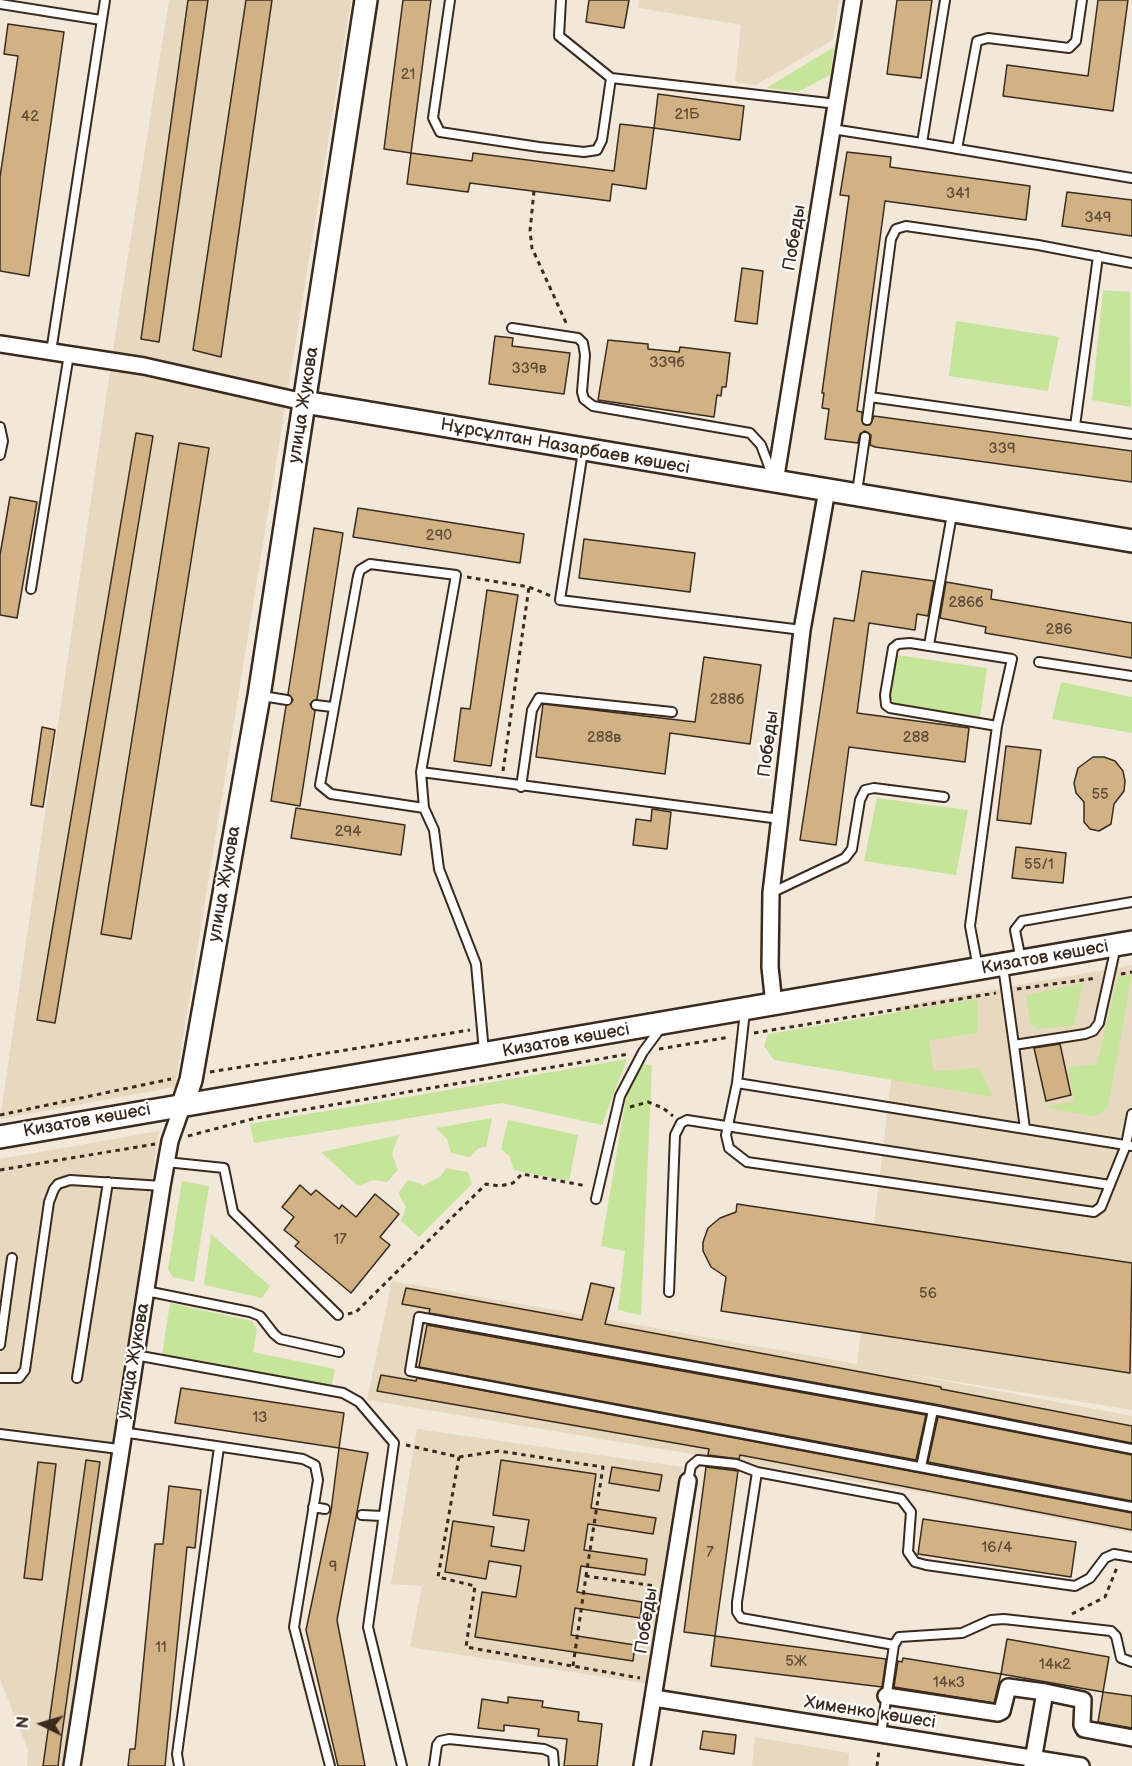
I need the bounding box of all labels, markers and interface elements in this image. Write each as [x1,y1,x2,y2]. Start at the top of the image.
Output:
house number: 21 [401,66,415,84]
house number: 21Б [675,106,699,124]
house number: 42 [21,108,39,126]
house number: 341 [946,185,970,203]
street label: Победы [779,203,811,273]
house number: 349 [1084,209,1112,227]
street label: улица Жукова [284,345,324,465]
house number: 339б [649,354,685,372]
house number: 339в [512,360,546,378]
street label: Нұрсұлтан Назарбаев көшесі [439,414,691,480]
house number: 339 [988,440,1016,458]
house number: 290 [426,527,452,545]
house number: 286б [949,594,983,612]
house number: 286 [1046,621,1072,639]
house number: 288б [710,691,744,709]
street label: Победы [754,710,784,778]
house number: 288в [587,729,621,747]
house number: 288 [903,729,929,747]
house number: 55 [1091,786,1109,804]
house number: 294 [335,823,361,841]
street label: улица Жукова [204,824,246,944]
house number: 55/1 [1024,856,1054,874]
street label: Кизатов көшесі [980,936,1110,980]
street label: Кизатов көшесі [501,1019,631,1063]
street label: Кизатов көшесі [22,1099,152,1143]
house number: 17 [333,1231,347,1249]
house number: 56 [919,1285,937,1303]
street label: улица Жукова [113,1301,155,1421]
house number: 13 [252,1409,268,1427]
house number: 16/4 [982,1539,1012,1557]
house number: 7 [706,1544,714,1562]
house number: 9 [329,1558,337,1576]
street label: Победы [631,1586,663,1656]
house number: 11 [155,1639,167,1657]
house number: 5Ж [785,1653,807,1671]
house number: 14к2 [1039,1656,1071,1674]
house number: 14к3 [933,1674,965,1692]
street label: Хименко көшесі [803,1692,937,1734]
north arrow [12,1694,72,1754]
text: N [14,1716,34,1729]

